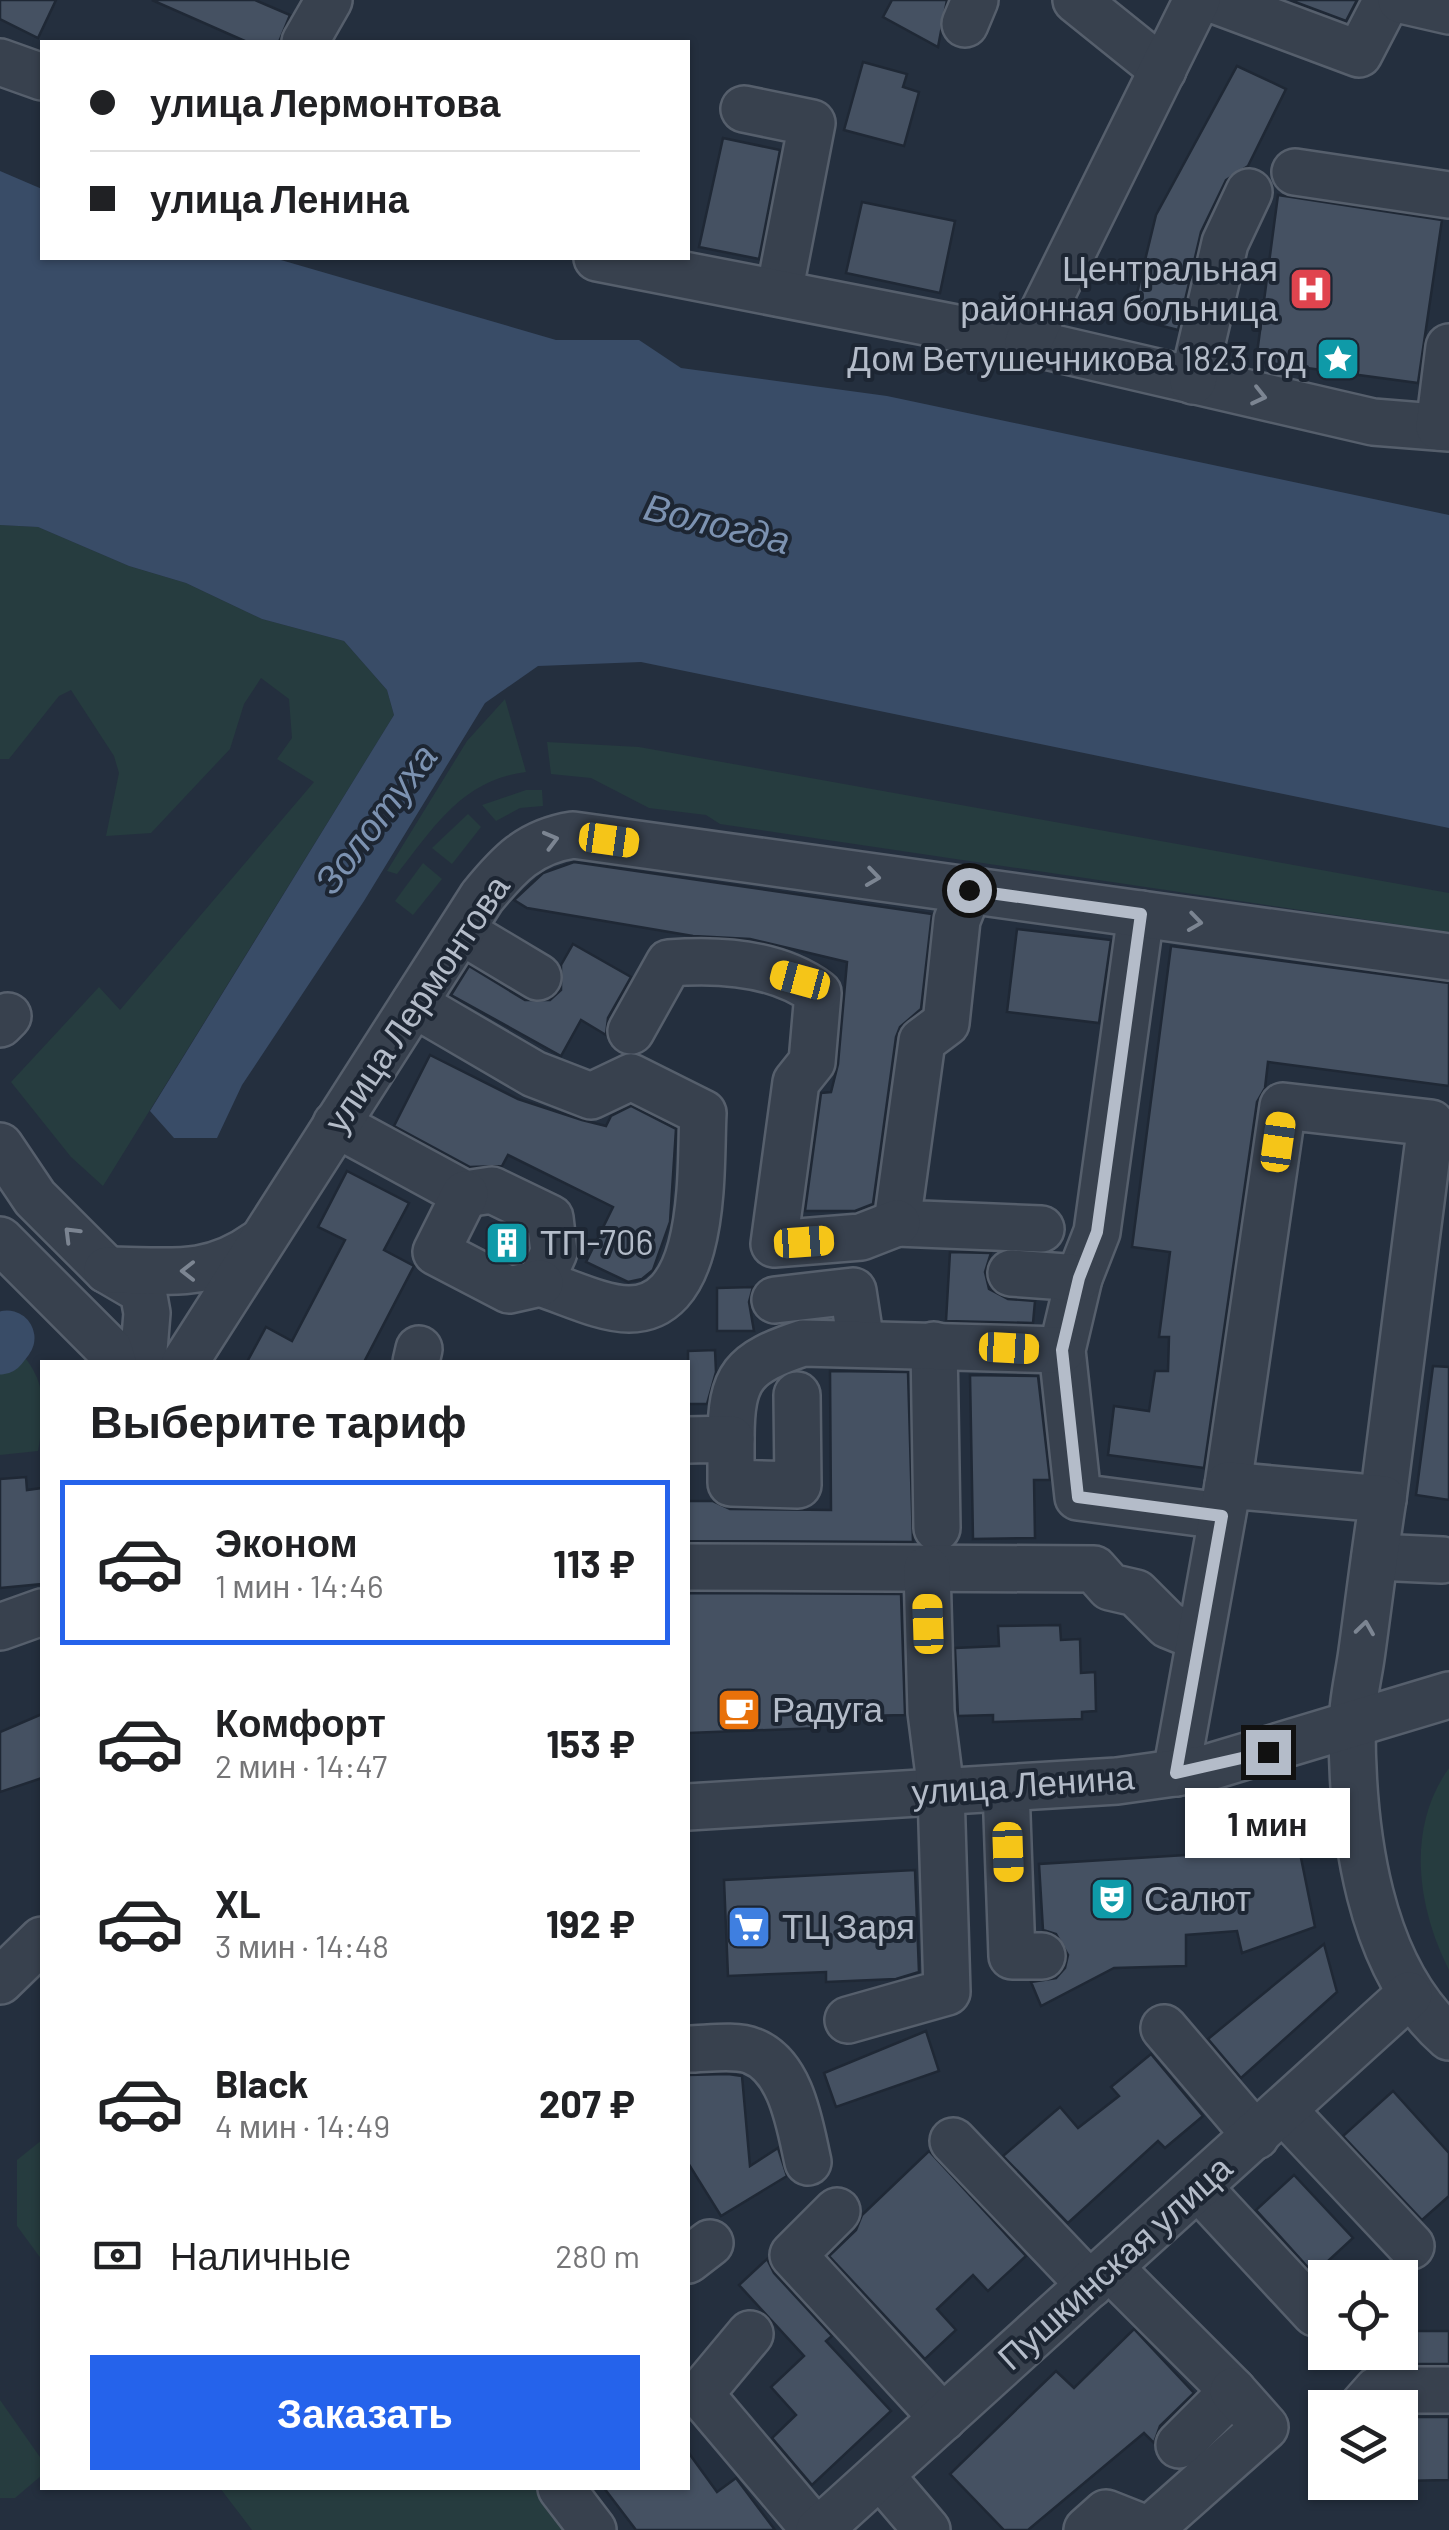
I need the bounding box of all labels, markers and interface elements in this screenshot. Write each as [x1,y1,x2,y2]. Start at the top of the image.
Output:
text: улица Лермонтова [150,79,500,125]
text: улица Ленина [150,175,409,221]
place label: Центральная районная больница [960,246,1279,328]
hospital icon: Центральная районная больница [1288,266,1334,312]
place label: Дом Ветушечникова 1823 год [847,336,1306,378]
place icon: Дом Ветушечникова 1823 год [1315,336,1361,382]
one-way arrow [1250,384,1267,405]
water label: Вологда [640,482,795,562]
water label: Золотуха [303,734,446,902]
car [577,821,641,859]
one-way arrow [542,831,560,852]
one-way arrow [864,865,881,886]
street label: улица Лермонтова [314,866,517,1139]
route start [947,868,992,913]
one-way arrow [1186,910,1203,931]
car [767,958,833,1002]
car [1259,1110,1297,1174]
building icon: ТП-706 [484,1220,530,1266]
place label: ТП-706 [540,1220,654,1262]
car [773,1225,835,1259]
one-way arrow [64,1228,82,1246]
one-way arrow [179,1260,195,1281]
car [978,1331,1040,1365]
text: Выберите тариф [90,1393,467,1447]
icon: car [95,1518,185,1608]
text: Эконом [215,1519,358,1565]
text: 113 ₽ [553,1540,635,1586]
text: 1 мин · 14:46 [215,1566,383,1604]
car [912,1593,944,1655]
one-way arrow [1354,1619,1375,1635]
cafe icon: Радуга [716,1687,762,1733]
place label: Радуга [772,1687,884,1729]
icon: car [95,1698,185,1788]
text: Комфорт [215,1699,386,1745]
text: 153 ₽ [546,1720,635,1766]
route end [1246,1730,1291,1775]
text: 2 мин · 14:47 [215,1746,387,1784]
street label: улица Ленина [910,1754,1136,1812]
callout: 1 мин [1186,1787,1350,1857]
text: 1 мин [1227,1804,1308,1842]
car [992,1821,1024,1883]
theatre icon: Салют [1089,1876,1135,1922]
place label: Салют [1144,1876,1251,1918]
icon: car [95,1878,185,1968]
text: XL [215,1880,261,1926]
text: 192 ₽ [546,1900,635,1946]
supermarket icon: ТЦ Заря [726,1904,772,1950]
place label: ТЦ Заря [782,1904,915,1946]
text: 3 мин · 14:48 [215,1926,389,1964]
icon: car [95,2058,185,2148]
text: Black [215,2060,309,2106]
text: 207 ₽ [539,2080,635,2126]
text: 4 мин · 14:49 [215,2106,390,2144]
street label: Пушкинская улица [988,2145,1240,2378]
icon: cash [90,2228,145,2283]
text: Наличные [170,2232,351,2278]
text: 280 m [555,2236,640,2274]
map controls [1308,2260,1418,2500]
button: locate [1308,2260,1418,2370]
button: Заказать [90,2355,640,2470]
button: layers [1308,2390,1418,2500]

